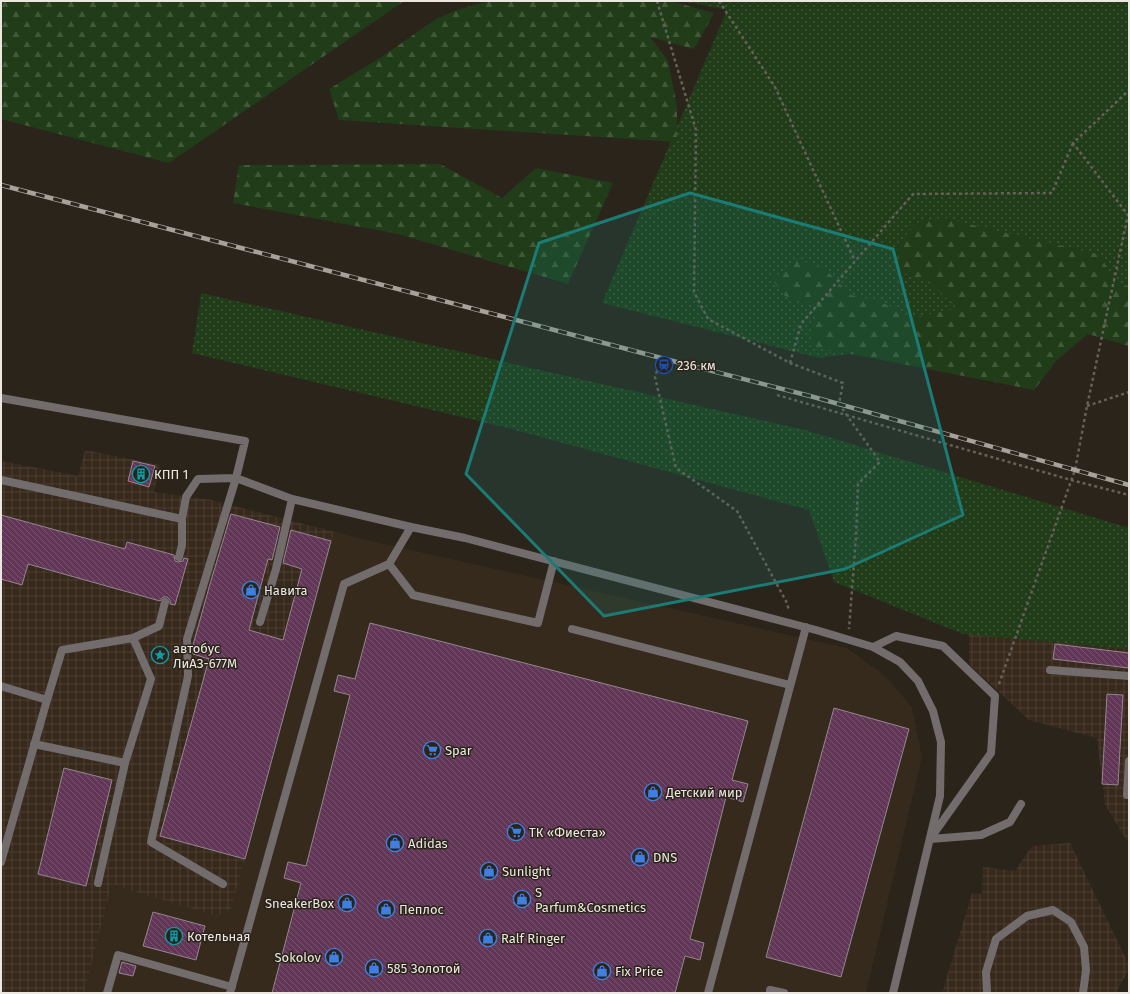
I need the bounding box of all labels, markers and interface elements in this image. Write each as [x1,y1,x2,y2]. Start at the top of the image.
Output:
station icon: 236 км [654,355,674,375]
place label: 236 км [677,358,716,373]
building icon: КПП 1 [131,464,151,484]
place label: КПП 1 [154,467,188,482]
shop icon: Навита [241,580,261,600]
place label: Навита [264,583,307,598]
place label: автобус ЛиАЗ-677М [173,641,237,671]
place icon: автобус ЛиАЗ-677М [150,645,170,665]
supermarket icon: Spar [422,740,442,760]
place label: Spar [445,743,472,758]
shop icon: Детский мир [643,782,663,802]
place label: Детский мир [665,785,743,800]
supermarket icon: ТК «Фиеста» [506,822,526,842]
place label: ТК «Фиеста» [529,825,606,840]
shop icon: Adidas [385,833,405,853]
place label: Adidas [408,836,448,851]
shop icon: DNS [630,847,650,867]
place label: DNS [653,850,677,865]
shop icon: Sunlight [479,861,499,881]
place label: Sunlight [502,864,551,879]
place label: S Parfum&Cosmetics [535,885,646,915]
shop icon: S Parfum&Cosmetics [512,889,532,909]
shop icon: SneakerBox [337,893,357,913]
place label: SneakerBox [265,896,335,911]
shop icon: Пеплос [376,899,396,919]
place label: Пеплос [399,902,444,917]
building icon: Котельная [164,926,184,946]
shop icon: Ralf Ringer [478,928,498,948]
place label: Котельная [187,929,250,944]
place label: Ralf Ringer [501,931,565,946]
shop icon: Sokolov [324,947,344,967]
place label: Sokolov [275,950,322,965]
shop icon: 585 Золотой [364,958,384,978]
place label: 585 Золотой [387,961,461,976]
shop icon: Fix Price [592,961,612,981]
place label: Fix Price [615,964,663,979]

